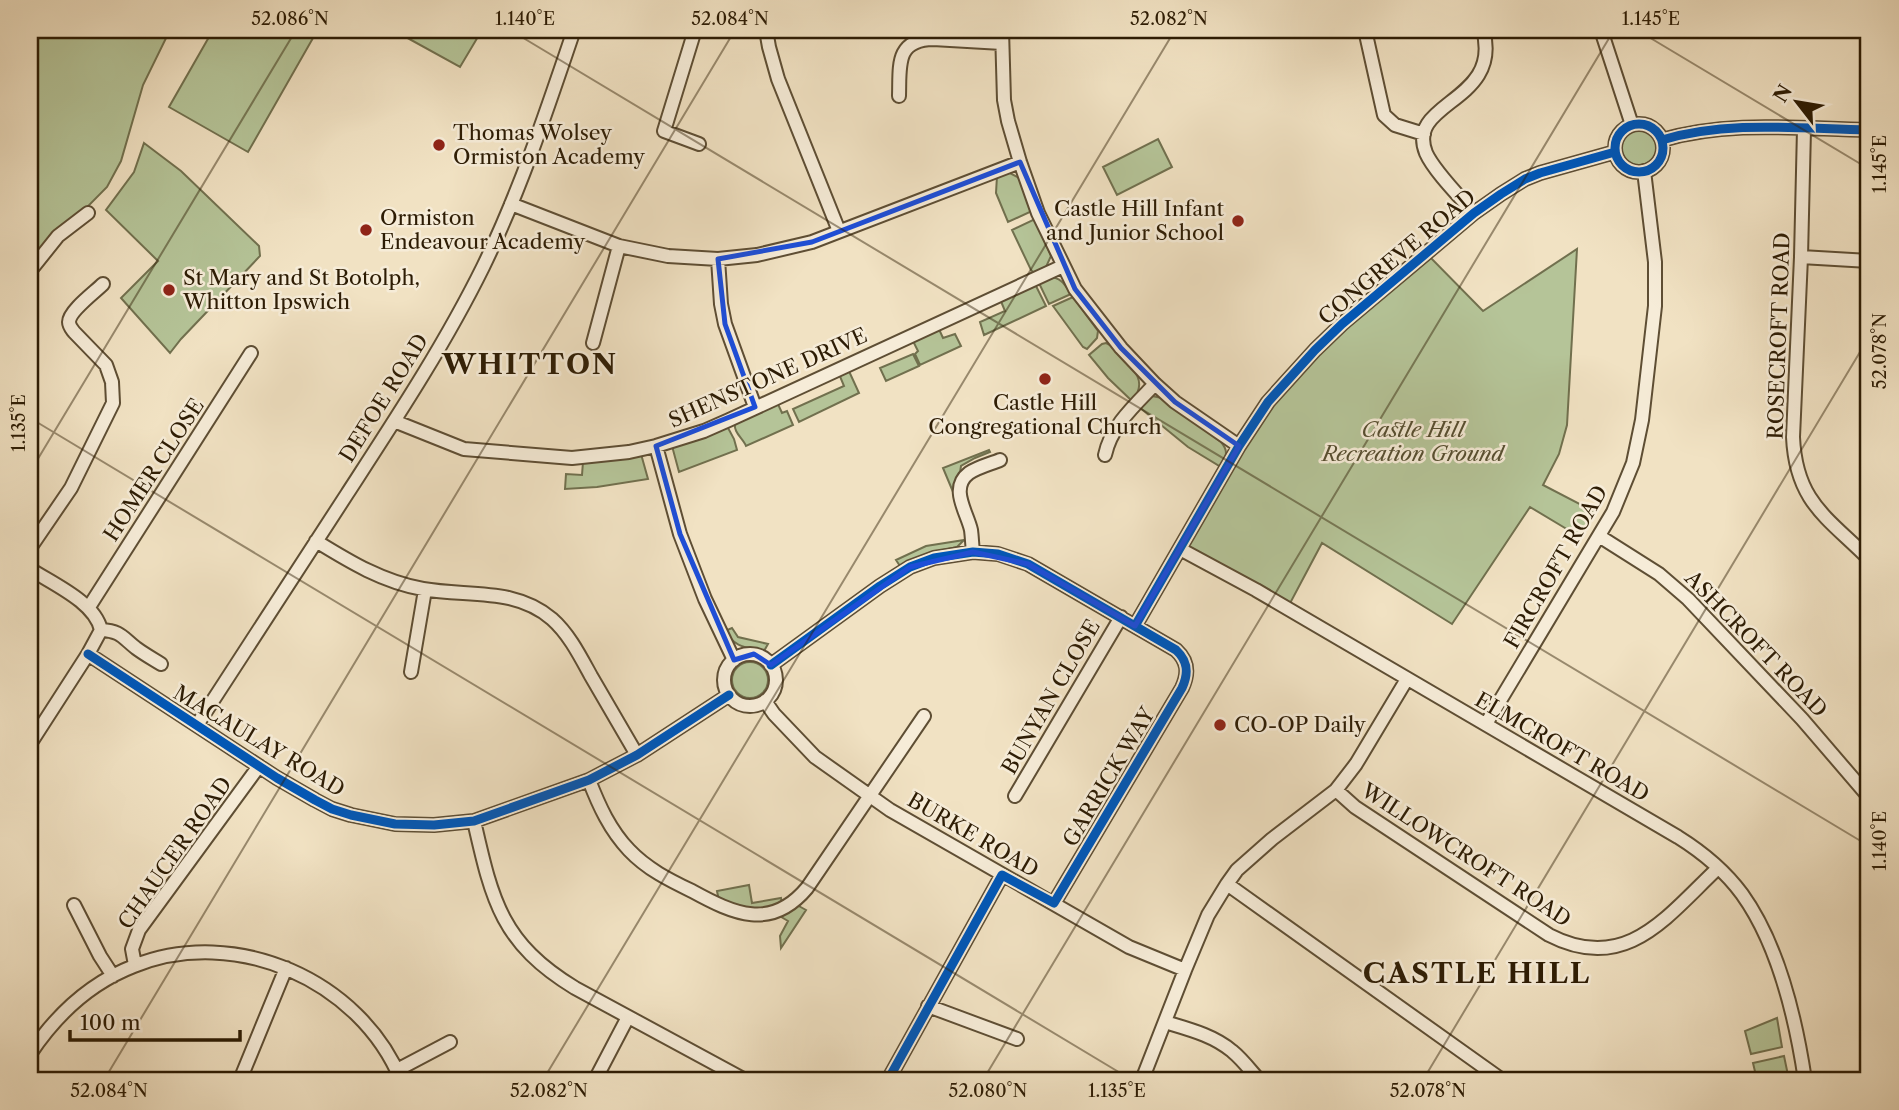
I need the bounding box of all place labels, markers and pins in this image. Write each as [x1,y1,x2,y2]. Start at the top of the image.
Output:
place label: Thomas Wolsey Ormiston Academy [453,120,645,169]
marker: Thomas Wolsey Ormiston Academy [431,137,447,153]
place label: Castle Hill Infant and Junior School [1046,196,1225,245]
place label: Ormiston Endeavour Academy [380,205,585,254]
marker: Castle Hill Infant and Junior School [1230,213,1246,229]
marker: Ormiston Endeavour Academy [358,222,374,238]
place label: St Mary and St Botolph, Whitton Ipswich [182,265,420,314]
marker: St Mary and St Botolph, Whitton Ipswich [161,282,177,298]
marker: Castle Hill Congregational Church [1037,371,1053,387]
place label: Castle Hill Congregational Church [928,390,1162,439]
place label: CO-OP Daily [1234,712,1366,737]
marker: CO-OP Daily [1212,717,1228,733]

